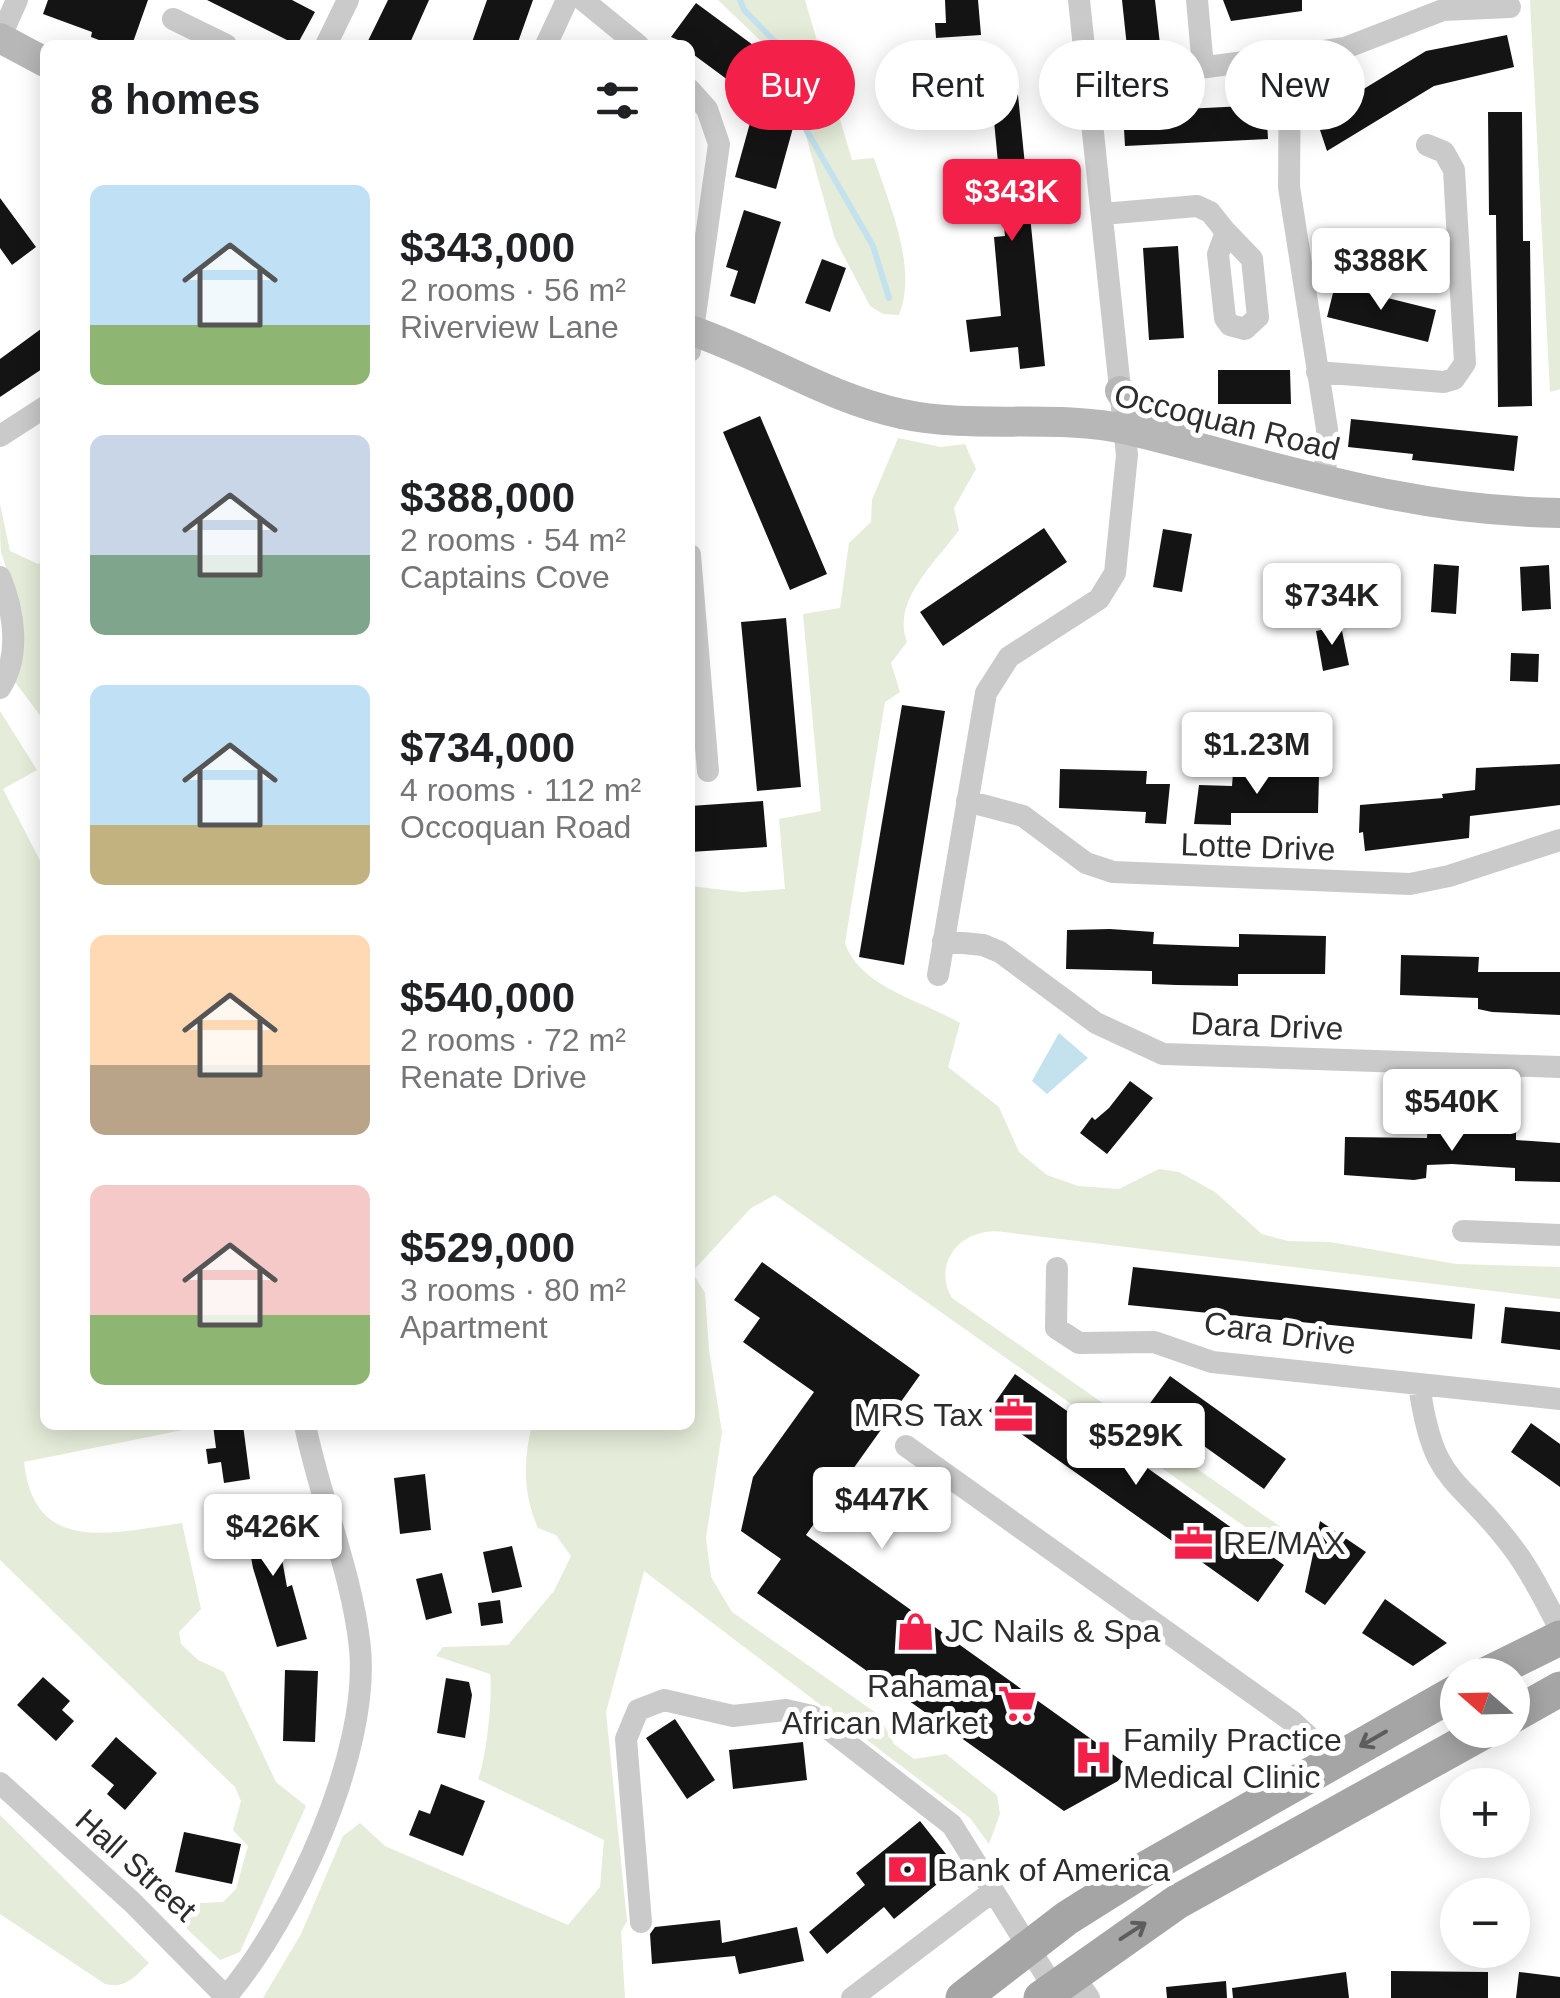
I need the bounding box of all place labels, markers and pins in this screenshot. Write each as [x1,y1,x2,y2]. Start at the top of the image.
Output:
pin: $343K [942,159,1082,244]
pin: $388K [1311,228,1451,313]
pin: $734K [1262,563,1402,648]
pin: $1.23M [1176,712,1338,797]
pin: $540K [1382,1069,1522,1154]
office icon: MRS Tax [992,1394,1034,1436]
place label: MRS Tax [854,1397,983,1433]
pin: $529K [1066,1403,1206,1488]
pin: $447K [812,1467,952,1552]
pin: $426K [203,1494,343,1579]
office icon: RE/MAX [1172,1522,1214,1564]
place label: RE/MAX [1223,1525,1346,1561]
shop icon: JC Nails & Spa [894,1610,936,1652]
place label: JC Nails & Spa [945,1613,1160,1649]
place label: Rahama African Market [782,1668,988,1741]
supermarket icon: Rahama African Market [997,1683,1039,1725]
place label: Family Practice Medical Clinic [1123,1722,1342,1795]
hospital icon: Family Practice Medical Clinic [1072,1737,1114,1779]
bank icon: Bank of America [886,1849,928,1891]
place label: Bank of America [937,1852,1170,1888]

